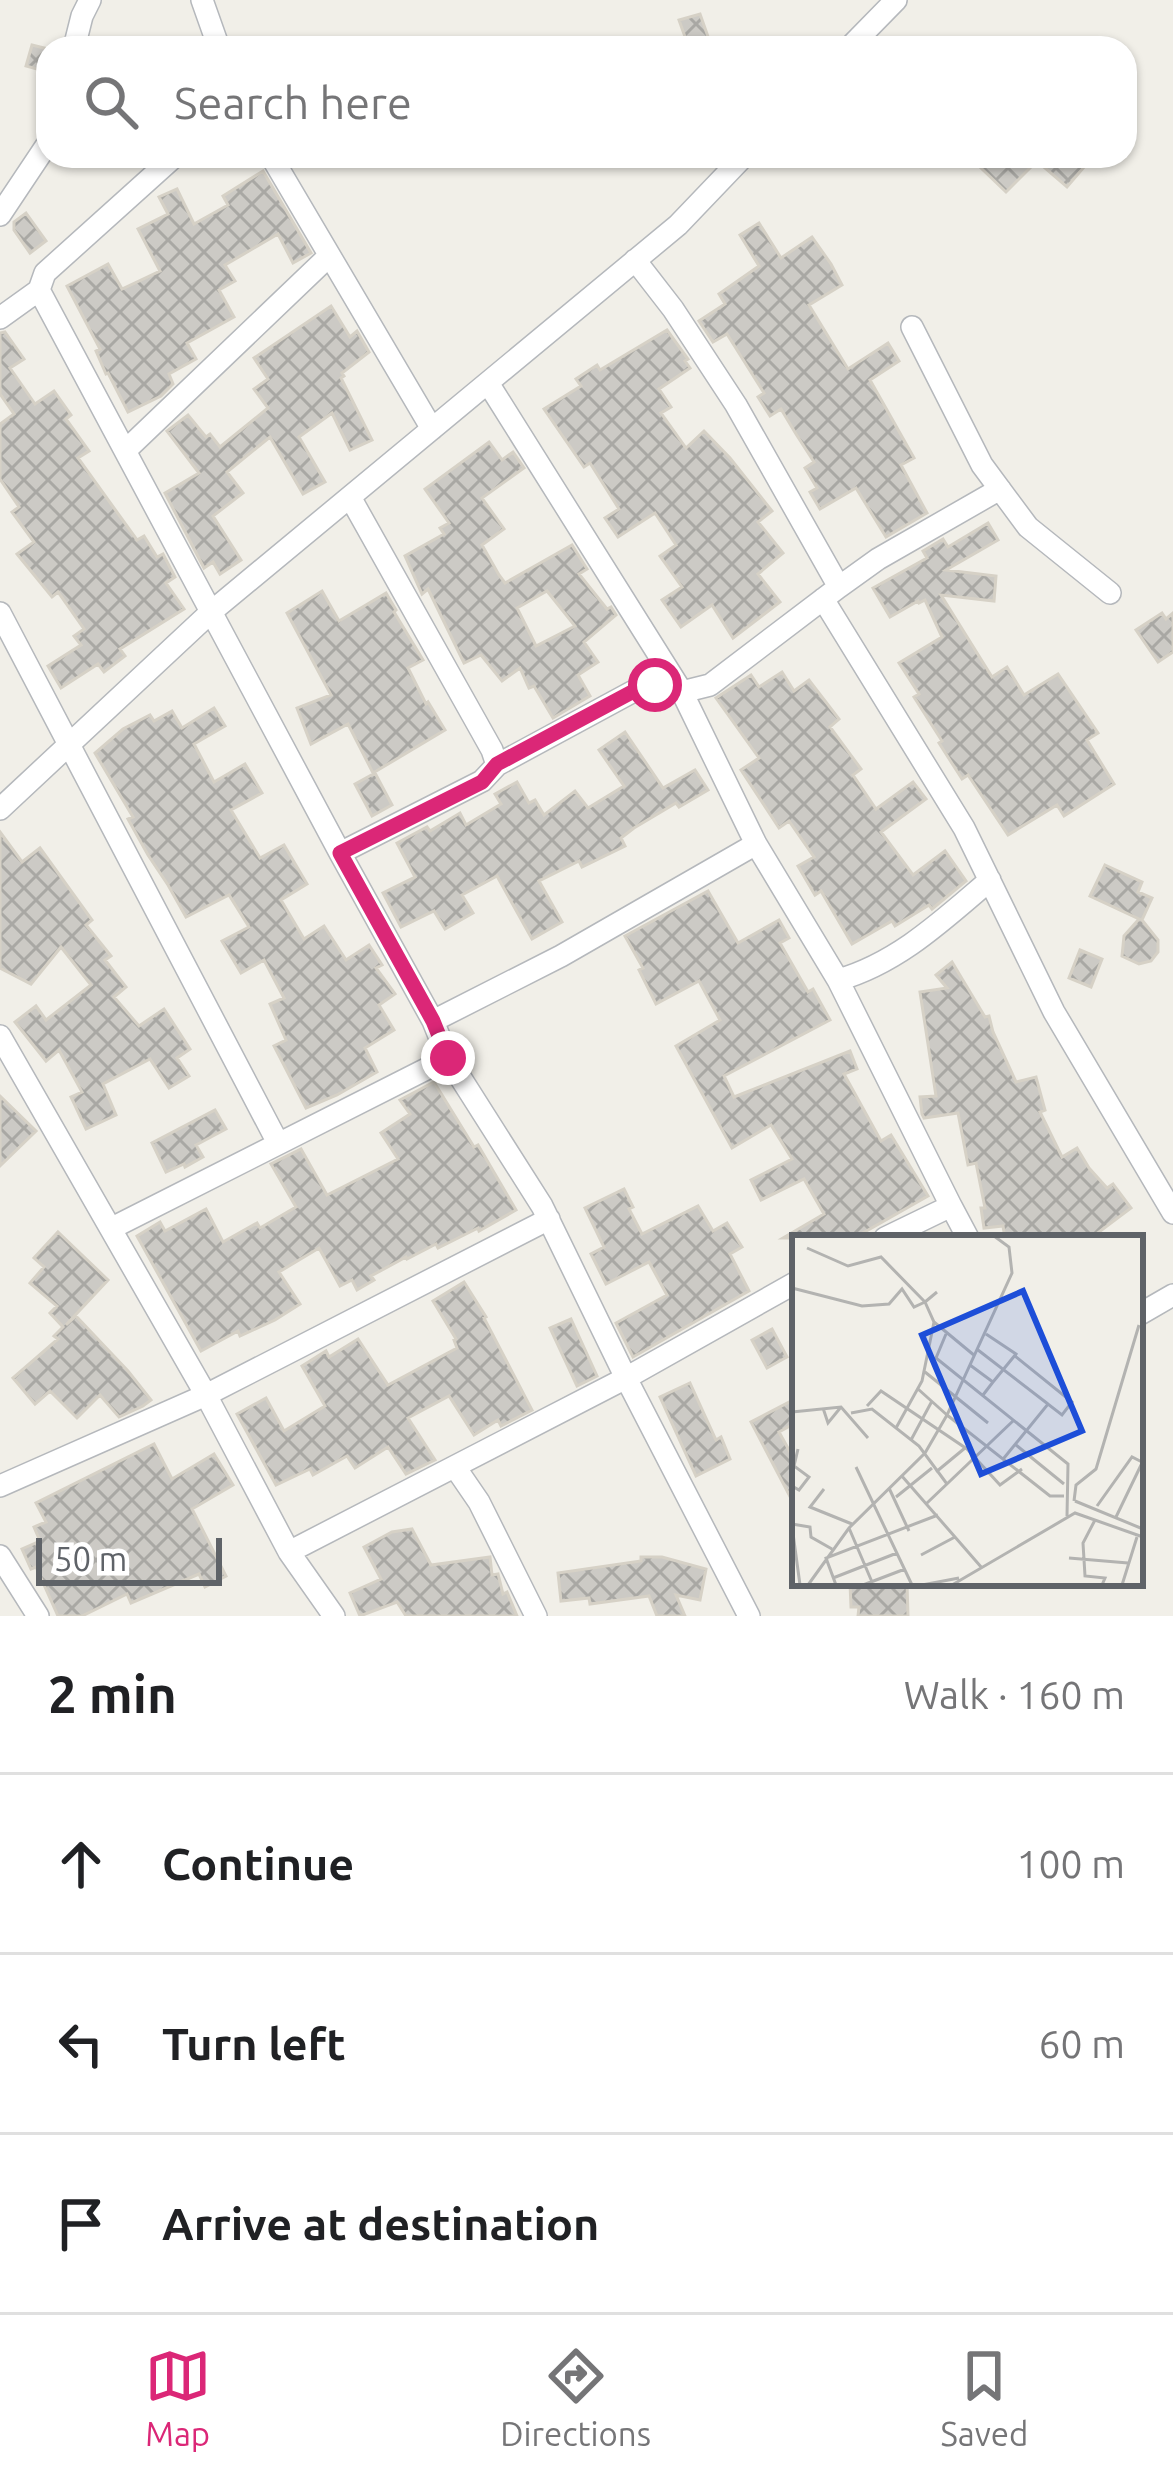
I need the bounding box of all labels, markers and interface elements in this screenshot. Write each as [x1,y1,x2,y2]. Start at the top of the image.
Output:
search box [36,36,1137,168]
icon: search [78,69,144,135]
text: Search here [174,77,412,128]
route start [628,658,682,712]
route end [421,1031,475,1085]
inset map [792,1235,1143,1586]
scale bar [36,1532,222,1585]
text: 50 m [54,1540,127,1577]
text: 2 min [48,1665,177,1723]
text: Walk · 160 m [904,1673,1125,1716]
icon: ahead [48,1831,114,1897]
text: Continue [162,1838,354,1889]
text: 100 m [1016,1842,1125,1885]
icon: left [48,2011,114,2077]
text: Turn left [162,2018,346,2069]
text: 60 m [1038,2022,1125,2065]
icon: arrive [48,2191,114,2257]
text: Arrive at destination [162,2198,599,2249]
tab: Map [145,2343,211,2452]
tab: Directions [500,2343,651,2452]
tab: Saved [940,2343,1028,2452]

